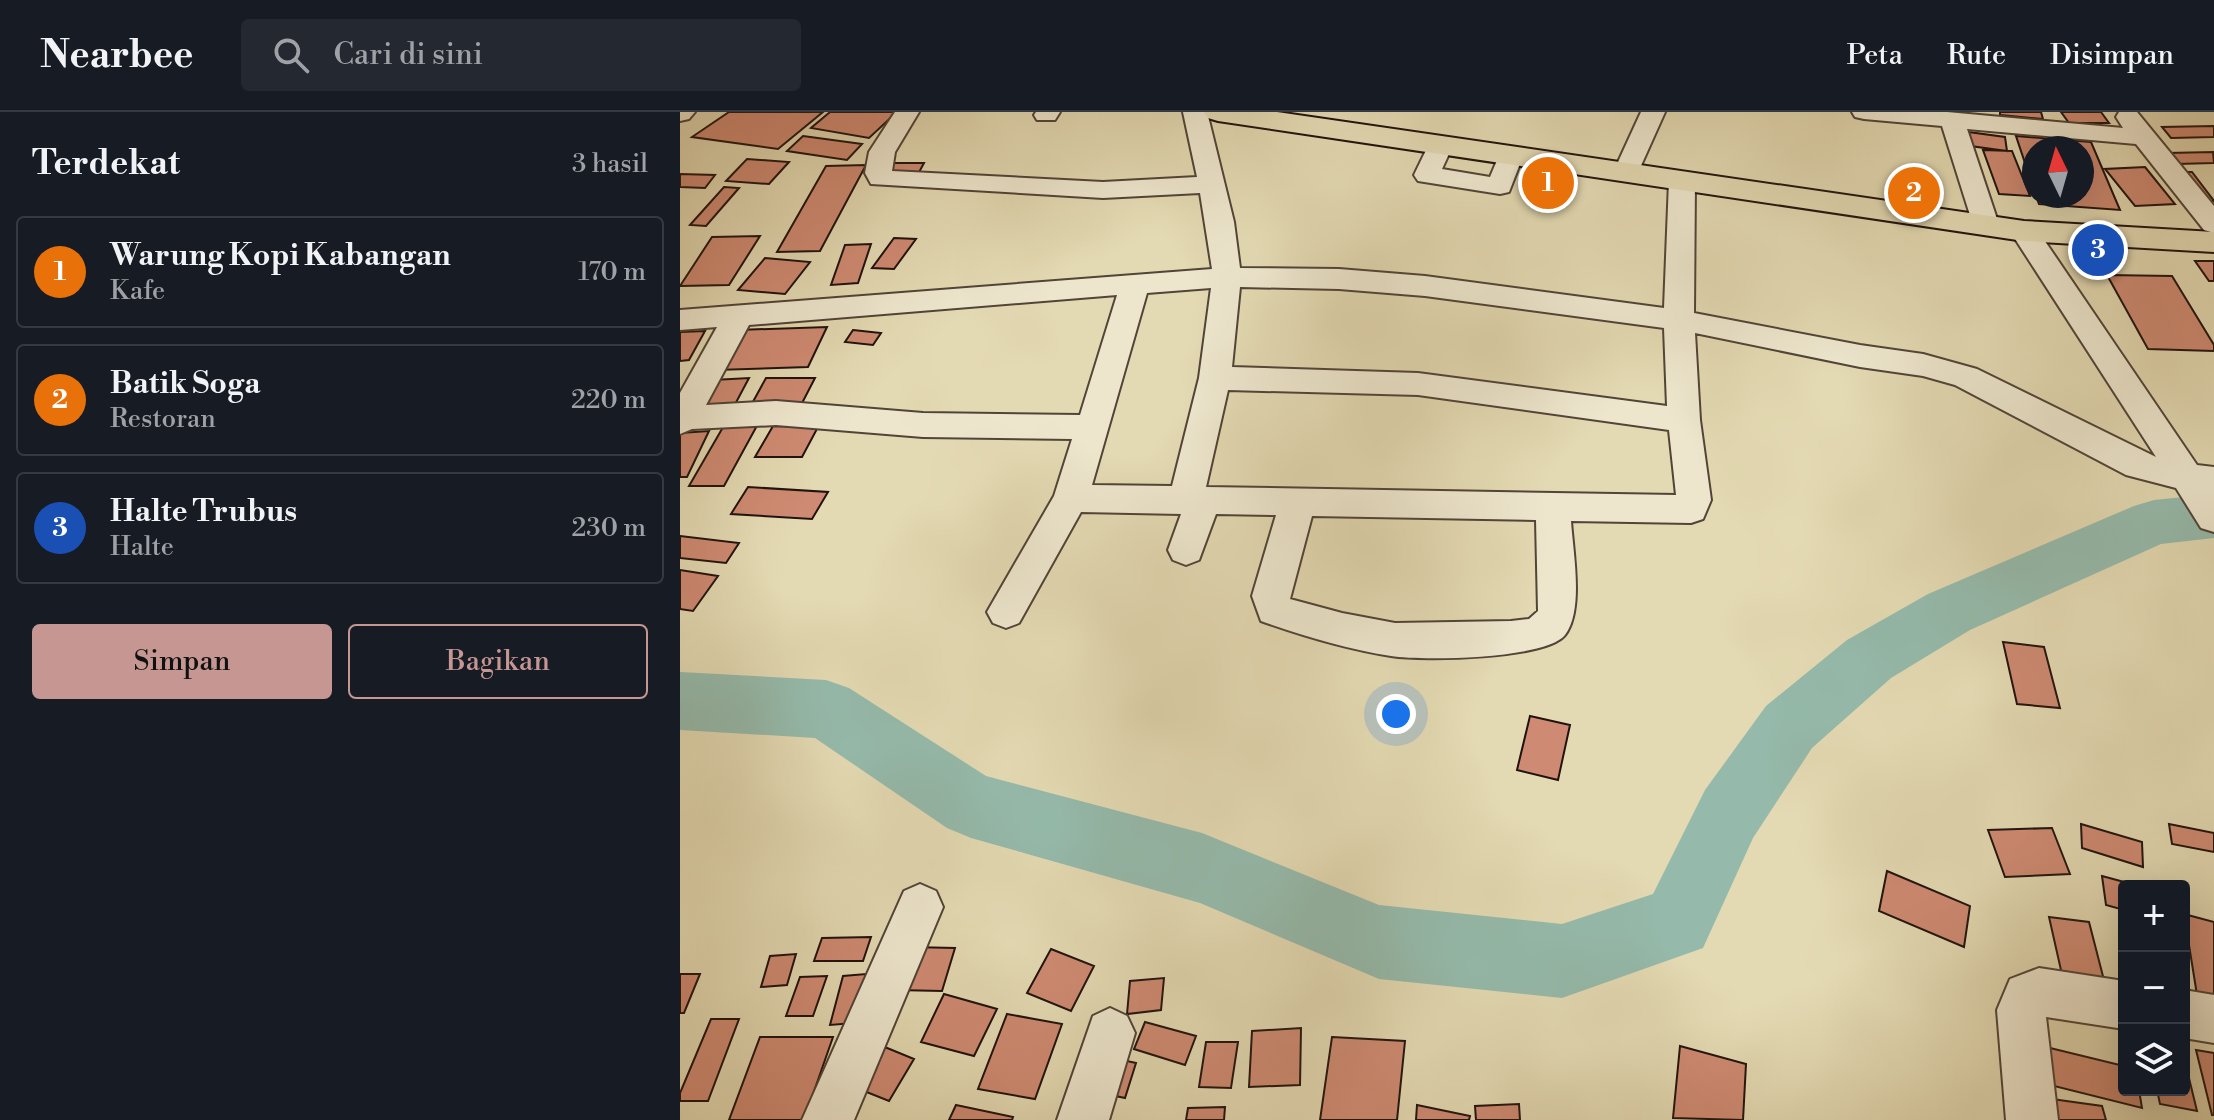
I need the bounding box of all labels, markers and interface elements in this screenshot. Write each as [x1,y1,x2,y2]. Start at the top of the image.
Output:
search box [241,19,801,91]
text: Nearbee [40,32,193,79]
icon: search [269,33,313,77]
text: Cari di sini [333,36,483,74]
text: Peta [1847,38,1903,73]
text: Rute [1947,38,2006,73]
text: Disimpan [2050,38,2174,73]
north arrow [2022,136,2094,208]
text: Terdekat [32,143,180,185]
text: 3 hasil [572,148,648,180]
pin: 1 [1522,153,1574,213]
pin: 2 [1888,163,1940,223]
pin: 3 [2072,220,2124,280]
text: Warung Kopi Kabangan [110,237,451,275]
text: 1 [54,256,66,288]
text: 170 m [578,256,646,288]
text: Kafe [110,275,165,307]
text: Batik Soga [110,365,261,403]
text: 2 [52,384,68,416]
text: 220 m [571,384,646,416]
text: Restoran [110,403,216,435]
text: Halte Trubus [110,493,297,531]
text: 3 [52,512,68,544]
text: 230 m [571,512,646,544]
text: Halte [110,531,174,563]
button: Simpan [32,624,332,699]
button: Bagikan [348,624,648,699]
your location [1376,694,1416,734]
map controls [2118,880,2190,1096]
button: + [2118,880,2190,952]
button: − [2118,952,2190,1024]
button: layers [2118,1024,2190,1096]

